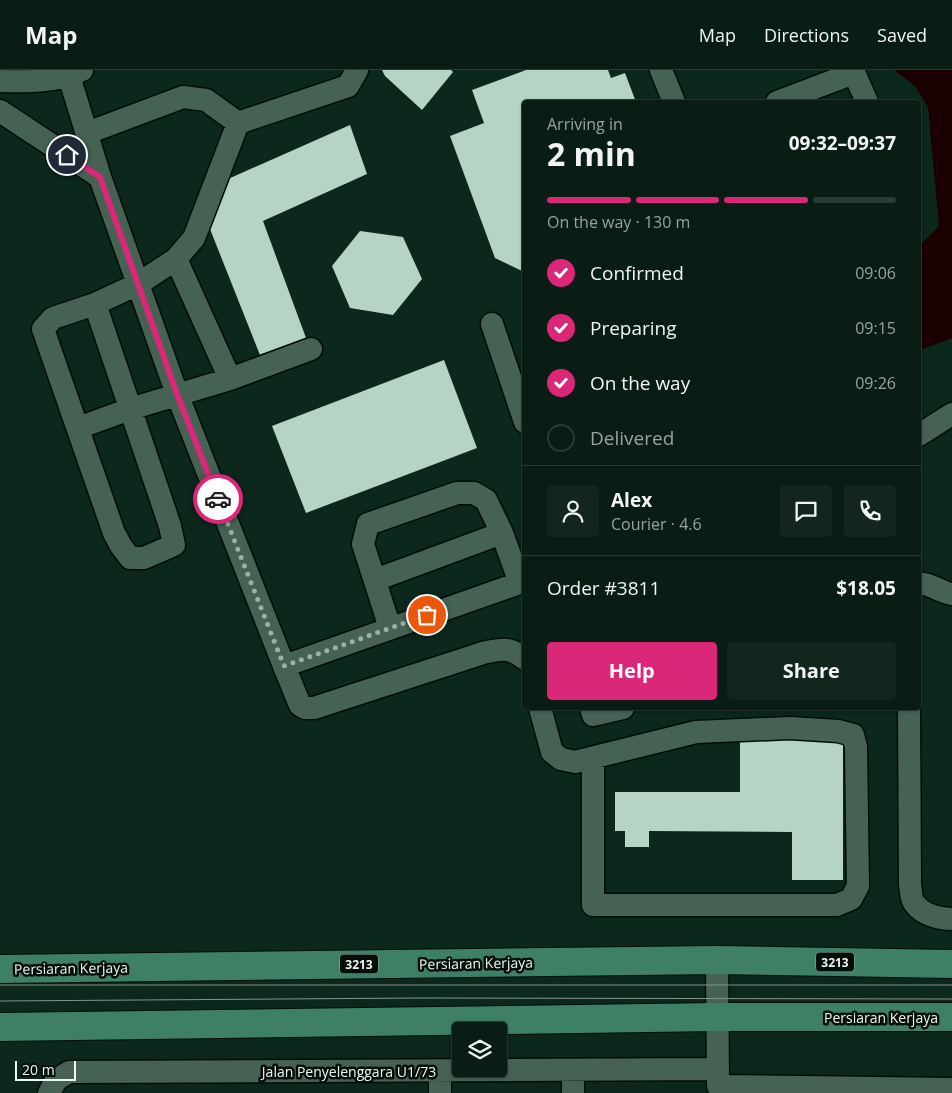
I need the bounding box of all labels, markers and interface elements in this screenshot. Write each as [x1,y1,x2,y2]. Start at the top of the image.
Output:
text: Map [25,18,77,51]
text: Map [699,23,736,47]
text: Directions [764,23,849,47]
text: Saved [877,23,927,47]
text: Arriving in [547,113,623,135]
text: 09:32–09:37 [789,130,896,156]
text: 2 min [547,132,636,175]
pin [46,134,88,176]
icon: home [53,141,81,169]
text: On the way · 130 m [547,211,690,233]
icon: check [547,259,575,287]
text: Confirmed [590,260,684,286]
text: 09:06 [855,262,896,284]
icon: check [547,314,575,342]
text: Preparing [590,315,677,341]
text: 09:15 [855,317,896,339]
icon: check [547,369,575,397]
text: On the way [590,370,690,396]
text: 09:26 [855,372,896,394]
text: Delivered [590,425,674,451]
courier [193,474,243,524]
icon: car [204,485,232,513]
button: person [547,485,599,537]
button: chat [780,485,832,537]
button: phone [844,485,896,537]
text: Alex [611,487,652,513]
text: Courier · 4.6 [611,513,702,535]
text: Order #3811 [547,575,660,601]
text: $18.05 [836,575,896,601]
pin [406,594,448,636]
icon: bag [413,601,441,629]
button: Help [547,642,717,700]
button: Share [727,642,896,700]
road number: 3213 [816,952,854,972]
street label: Persiaran Kerjaya [419,953,533,973]
road number: 3213 [340,954,378,974]
street label: Persiaran Kerjaya [14,958,128,978]
street label: Persiaran Kerjaya [824,1008,938,1027]
map controls [452,1022,507,1077]
button: layers [452,1022,507,1077]
scale bar [15,1058,76,1081]
text: 20 m [22,1060,55,1079]
street label: Jalan Penyelenggara U1/73 [260,1062,436,1081]

